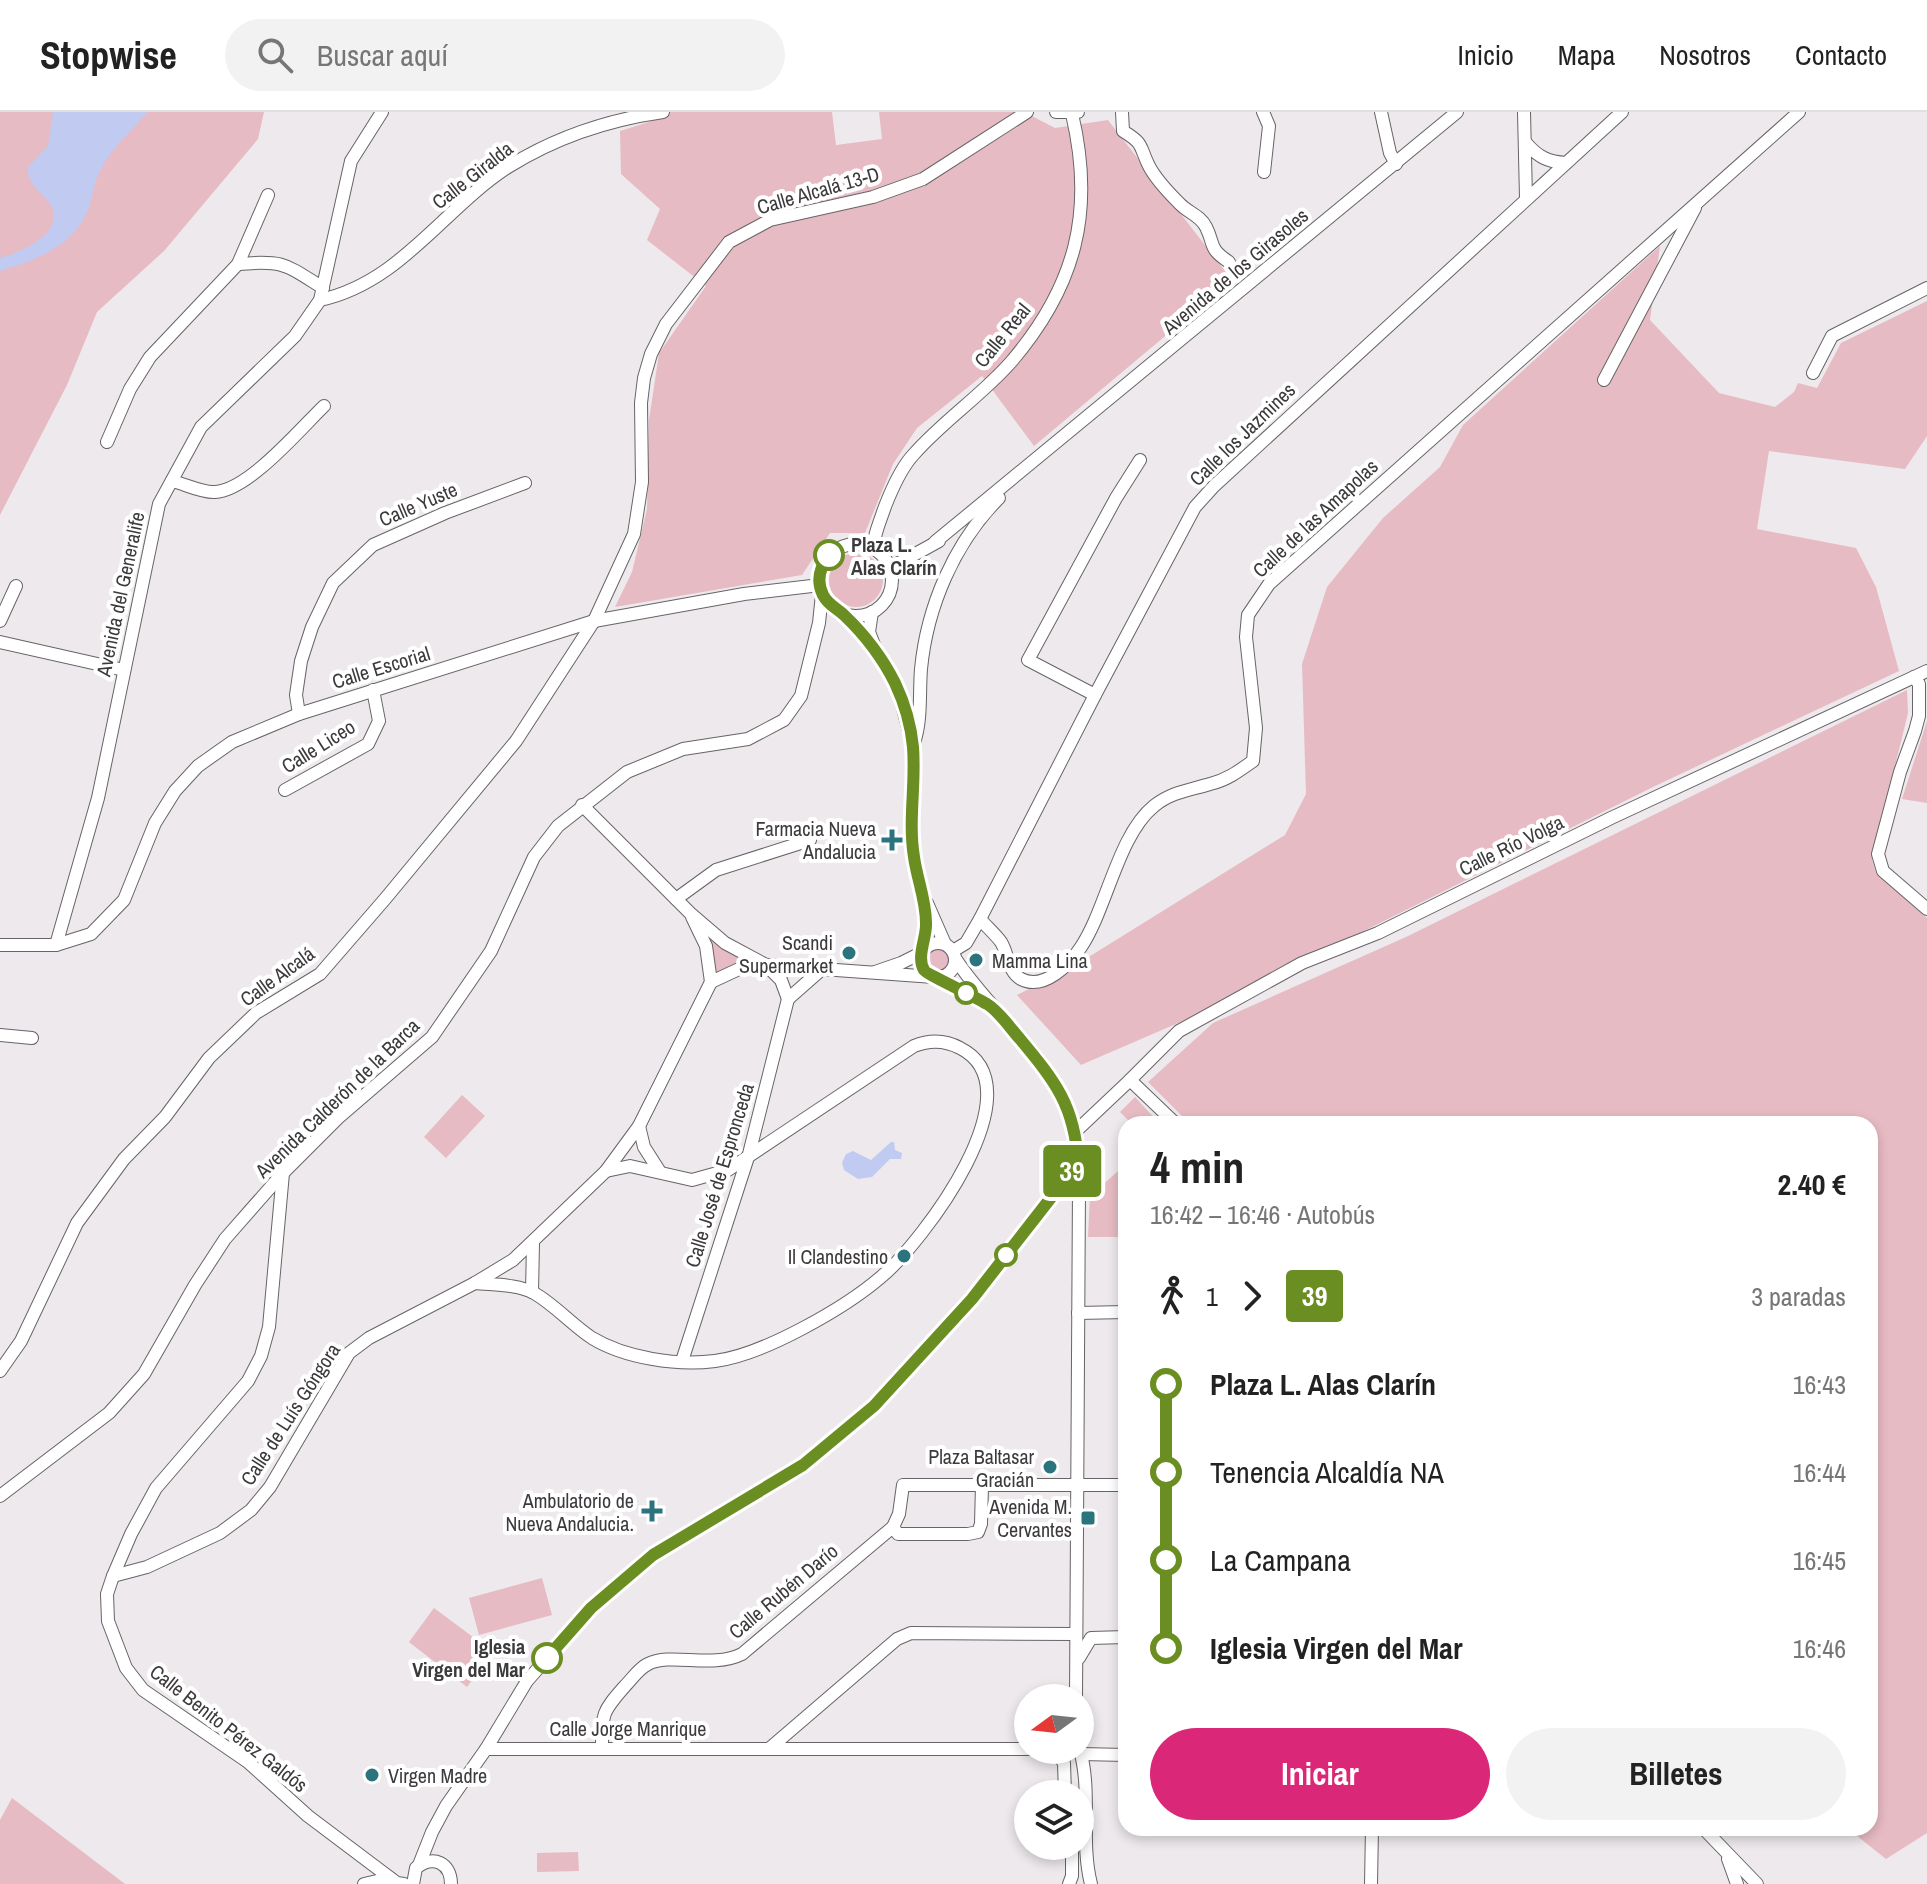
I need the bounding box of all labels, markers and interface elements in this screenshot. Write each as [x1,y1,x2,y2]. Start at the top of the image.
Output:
search box [225,19,785,91]
text: Stopwise [40,30,177,81]
icon: search [253,33,297,77]
text: Buscar aquí [317,35,448,75]
text: Inicio [1458,36,1514,74]
text: Mapa [1558,36,1615,74]
text: Nosotros [1659,36,1751,74]
text: Contacto [1795,36,1887,74]
street label: Calle Giralda [426,135,518,215]
street label: Calle Alcalá 13-D [754,160,882,220]
street label: Avenida de los Girasoles [1155,202,1314,341]
street label: Calle Real [968,297,1036,373]
street label: Calle los Jazmines [1183,376,1301,492]
street label: Calle de las Amapolas [1246,453,1384,583]
street label: Calle Yuste [375,475,461,533]
street label: Avenida del Generalife [89,509,151,680]
place label: Plaza L. Alas Clarín [851,531,937,581]
marker: Plaza L. Alas Clarín [814,540,844,570]
street label: Calle Escorial [329,639,433,695]
street label: Calle Liceo [276,713,360,779]
street label: Calle Río Volga [1454,808,1568,882]
place label: Farmacia Nueva Andalucia [756,815,876,865]
marker: Farmacia Nueva Andalucia [883,831,901,849]
place label: Scandi Supermarket [739,929,833,979]
street label: Calle Alcalá [234,940,320,1012]
marker: Scandi Supermarket [840,944,858,962]
place label: Mamma Lina [992,947,1088,974]
marker: Mamma Lina [967,951,985,969]
unlabelled marker [955,982,977,1004]
street label: Avenida Calderón de la Barca [248,1012,425,1184]
street label: Calle José de Espronceda [678,1080,760,1270]
text: 4 min [1150,1137,1244,1197]
line badge: 39 [1036,1145,1108,1197]
text: 39 [1059,1152,1085,1190]
text: 2.40 € [1778,1164,1846,1204]
text: 16:42 – 16:46 · Autobús [1150,1197,1375,1232]
place label: Il Clandestino [788,1243,888,1270]
unlabelled marker [995,1244,1017,1266]
marker: Il Clandestino [895,1247,913,1265]
icon: walk [1150,1274,1194,1318]
icon: forward [1230,1274,1274,1318]
text: 39 [1302,1277,1327,1315]
text: 1 [1206,1279,1218,1314]
text: 3 paradas [1751,1279,1846,1314]
street label: Calle de Luís Góngora [234,1338,346,1490]
text: Plaza L. Alas Clarín [1210,1364,1436,1404]
text: 16:43 [1793,1367,1846,1402]
place label: Plaza Baltasar Gracián [928,1443,1035,1493]
text: Tenencia Alcaldía NA [1210,1452,1444,1492]
text: 16:44 [1793,1455,1846,1490]
marker: Plaza Baltasar Gracián [1041,1458,1059,1476]
place label: Ambulatorio de Nueva Andalucia. [505,1487,634,1537]
place label: Avenida M. Cervantes [988,1493,1072,1543]
marker: Ambulatorio de Nueva Andalucia. [641,1500,663,1522]
marker: Avenida M. Cervantes [1079,1509,1097,1527]
street label: Calle Rubén Darío [723,1537,843,1645]
text: La Campana [1210,1540,1351,1580]
text: 16:45 [1793,1543,1846,1578]
text: Iglesia Virgen del Mar [1210,1628,1463,1668]
text: 16:46 [1793,1631,1846,1666]
place label: Iglesia Virgen del Mar [412,1633,526,1683]
marker: Iglesia Virgen del Mar [532,1643,562,1673]
street label: Calle Benito Pérez Galdós [145,1658,313,1798]
north arrow [1014,1684,1094,1764]
map controls [1014,1684,1094,1860]
street label: Calle Jorge Manrique [550,1715,706,1742]
button: Iniciar [1150,1728,1490,1820]
button: Billetes [1506,1728,1846,1820]
place label: Virgen Madre [388,1762,487,1789]
marker: Virgen Madre [363,1766,381,1784]
button: layers [1014,1780,1094,1860]

